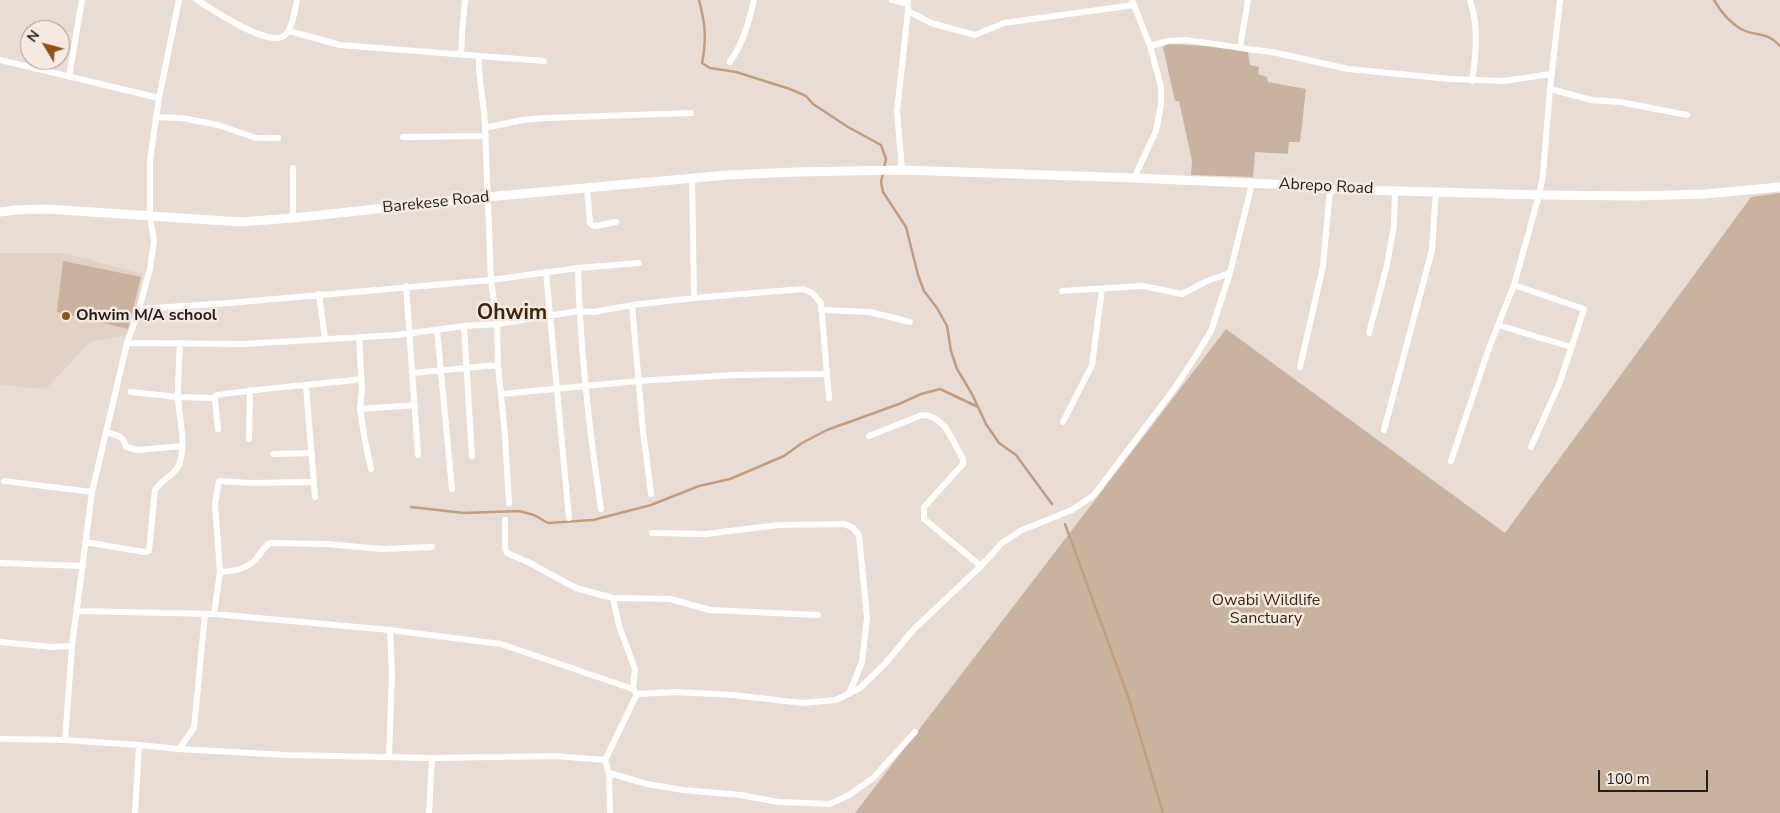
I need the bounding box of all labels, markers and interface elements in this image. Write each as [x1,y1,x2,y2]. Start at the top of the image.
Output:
north arrow [20,20,70,70]
text: N [23,26,44,46]
street label: Abrepo Road [1278,175,1374,199]
street label: Barekese Road [382,188,490,218]
district label: Ohwim [477,301,547,327]
place label: Ohwim M/A school [76,306,217,326]
marker: Ohwim M/A school [60,310,72,322]
park label: Owabi Wildlife Sanctuary [1212,591,1320,629]
scale bar [1600,760,1710,792]
text: 100 m [1606,769,1650,789]

